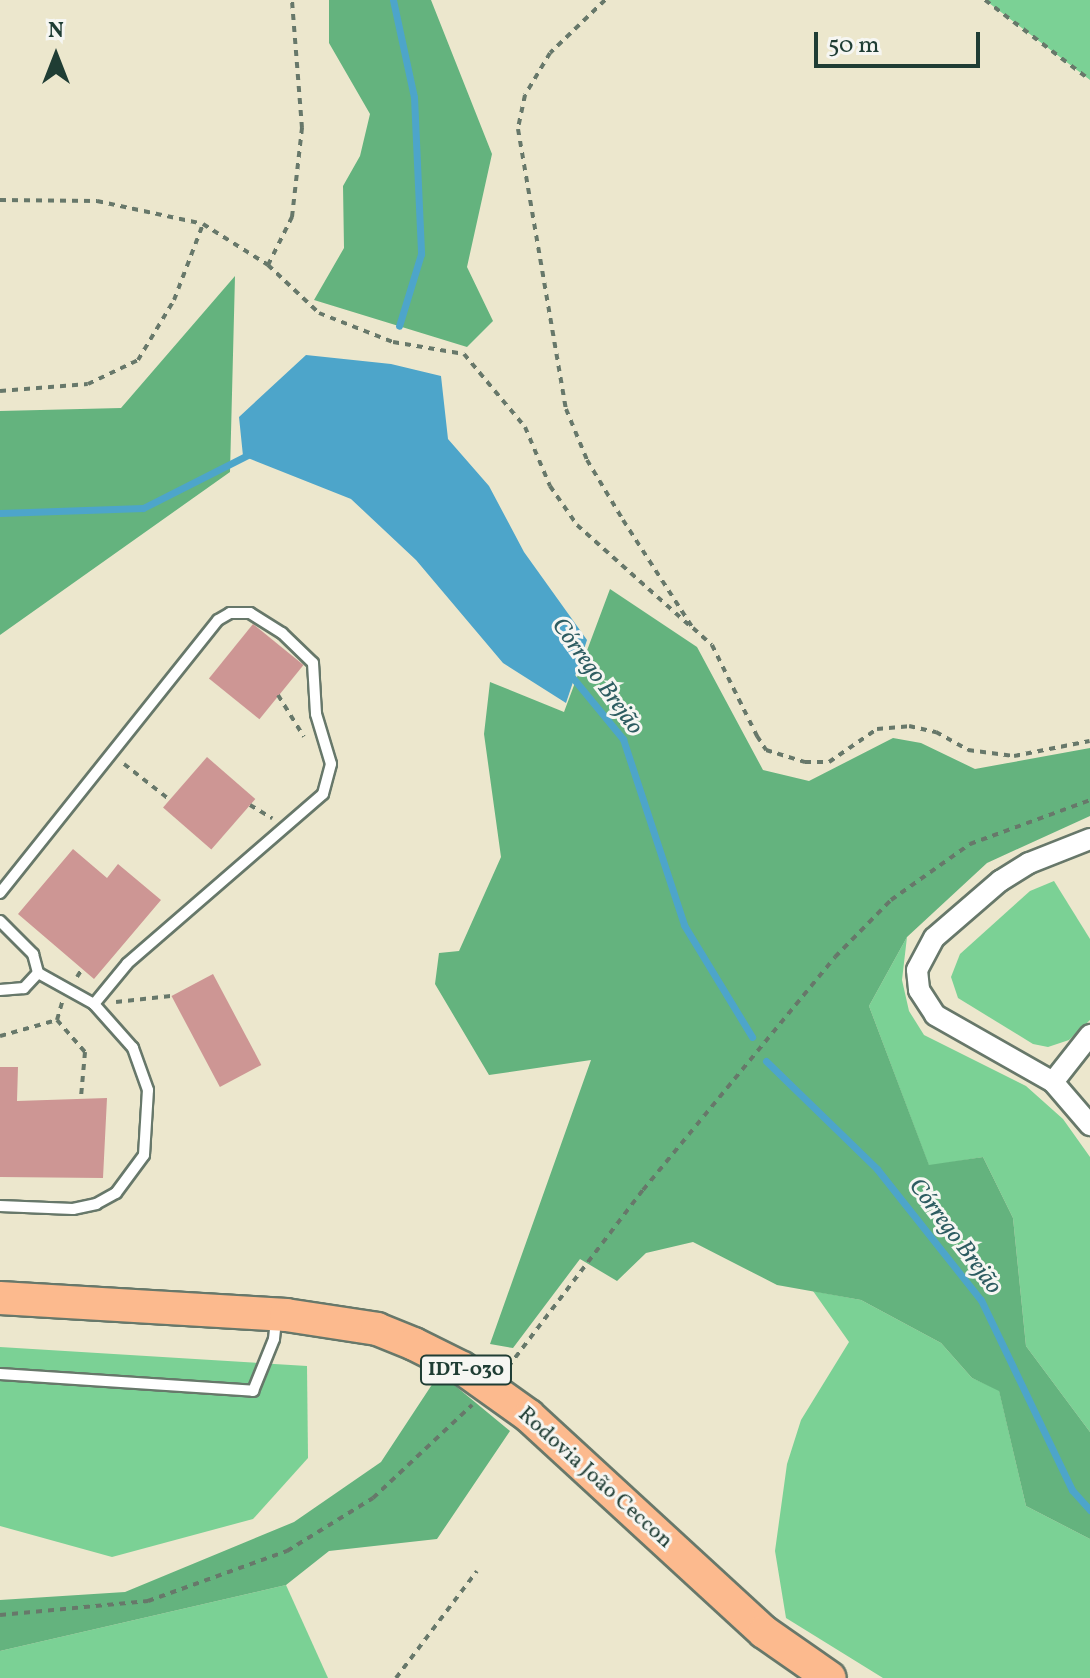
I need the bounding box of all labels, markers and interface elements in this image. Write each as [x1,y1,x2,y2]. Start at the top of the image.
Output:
north arrow [16,16,96,96]
text: N [48,16,64,47]
scale bar [818,16,984,66]
text: 50 m [828,29,880,63]
water label: Córrego Brejão [544,613,648,741]
water label: Córrego Brejão [901,1173,1007,1301]
road number: IDT-030 [418,1354,514,1386]
street label: Rodovia João Ceccon [512,1402,678,1554]

